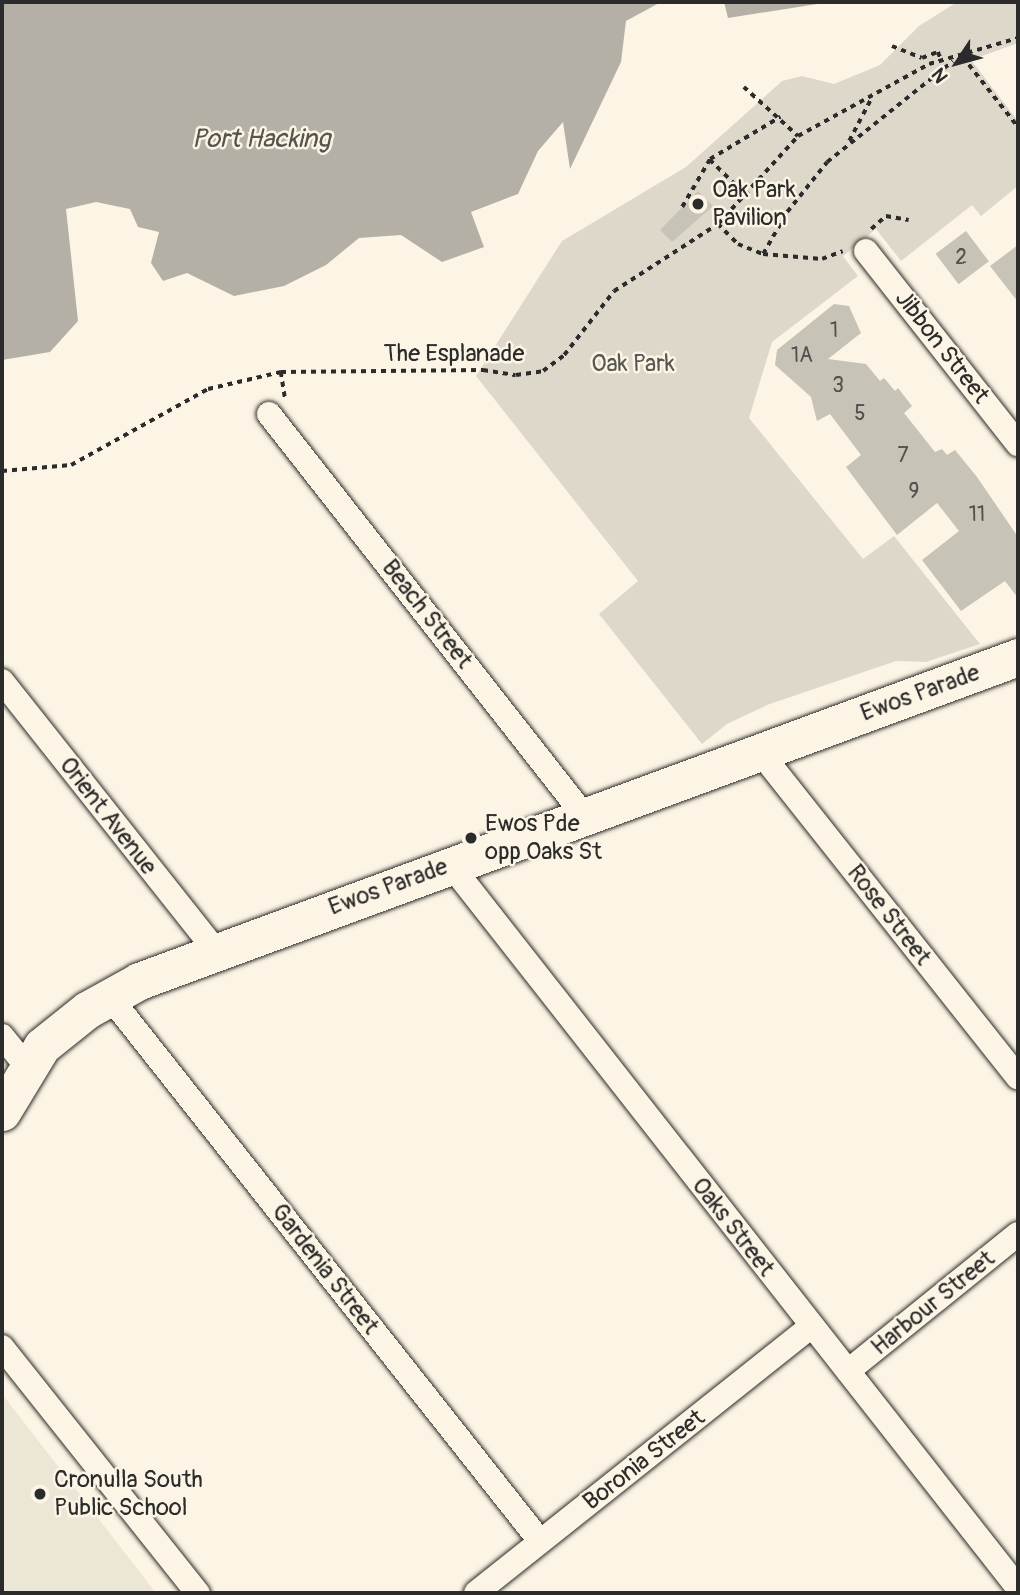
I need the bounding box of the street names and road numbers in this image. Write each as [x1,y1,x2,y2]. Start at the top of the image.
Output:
street label: Jibbon Street [889,285,995,409]
street label: The Esplanade [384,340,524,368]
street label: Beach Street [376,554,478,674]
street label: Ewos Parade [857,658,983,728]
street label: Orient Avenue [53,751,163,881]
street label: Ewos Parade [325,852,451,922]
street label: Rose Street [841,859,937,971]
street label: Oaks Street [686,1172,780,1282]
street label: Gardenia Street [265,1198,385,1340]
street label: Harbour Street [865,1244,1001,1362]
street label: Boronia Street [577,1404,711,1516]

